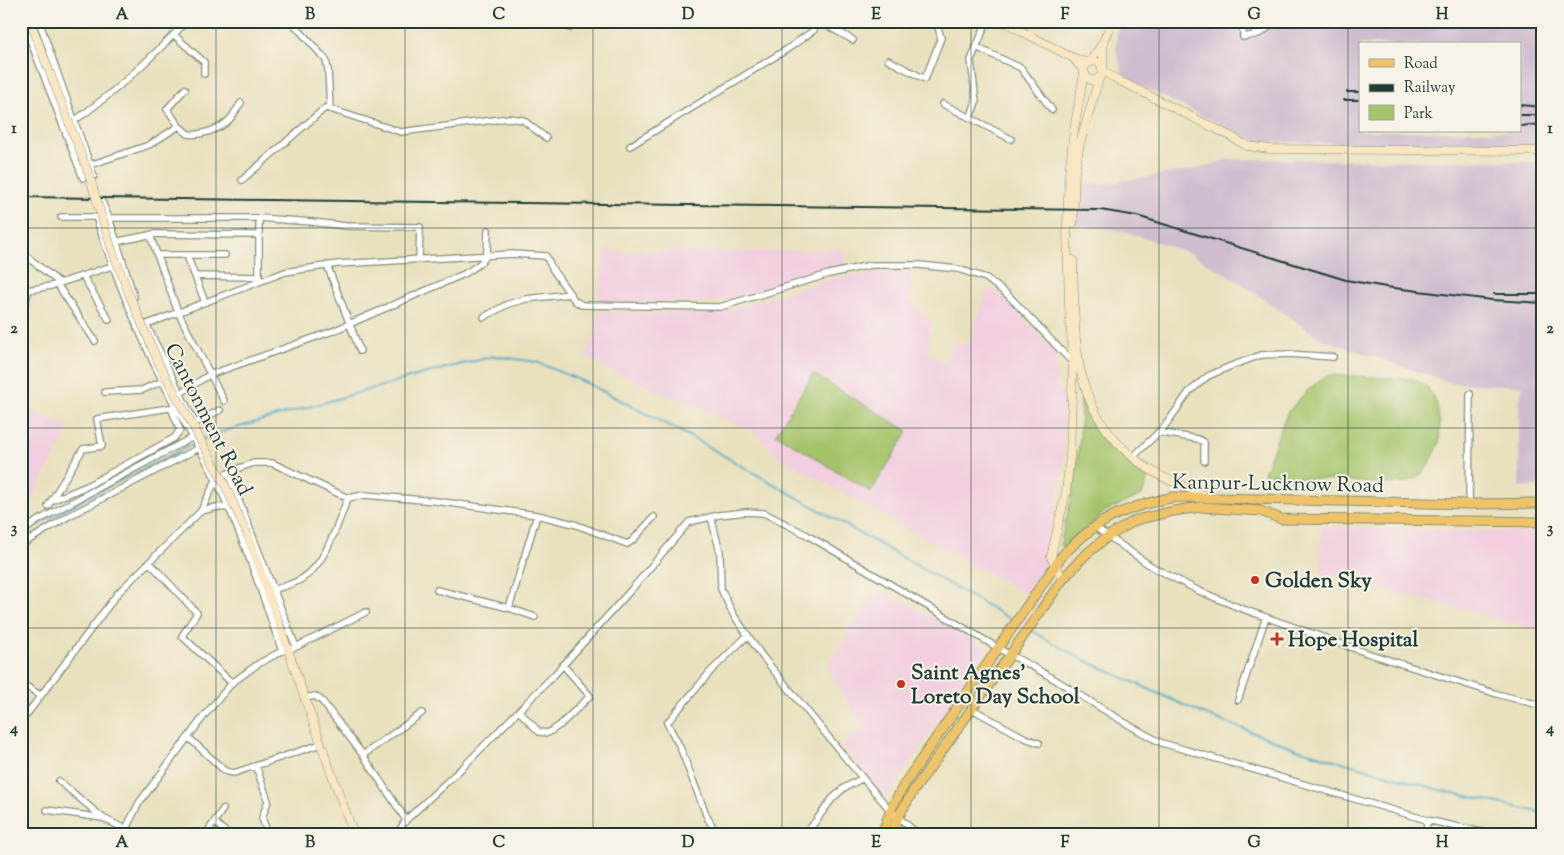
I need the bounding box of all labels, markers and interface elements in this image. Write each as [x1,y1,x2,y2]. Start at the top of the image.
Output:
text: A [116,4,129,27]
text: B [305,4,315,27]
text: C [493,4,506,27]
text: D [682,4,695,27]
text: E [871,4,881,27]
text: F [1061,4,1070,27]
text: G [1247,4,1261,27]
text: H [1436,4,1449,27]
legend [1359,42,1522,132]
text: Road [1404,54,1438,75]
text: Railway [1404,78,1456,99]
text: Park [1404,104,1433,125]
text: 1 [11,118,17,141]
text: 1 [1547,118,1553,141]
text: 2 [10,318,18,341]
text: 2 [1546,318,1554,341]
street label: Cantonment Road [156,338,259,502]
street label: Kanpur-Lucknow Road [1172,468,1384,502]
text: 3 [11,518,18,541]
text: 3 [1547,518,1554,541]
place label: Golden Sky [1265,567,1372,597]
marker: Golden Sky [1249,574,1261,586]
place label: Hope Hospital [1288,626,1419,656]
marker: Hope Hospital [1270,632,1284,646]
place label: Saint Agnes' Loreto Day School [911,659,1080,713]
marker: Saint Agnes' Loreto Day School [895,678,907,690]
text: 4 [9,718,18,741]
text: 4 [1545,718,1554,741]
text: A [116,832,129,855]
text: B [305,832,315,855]
text: C [493,832,506,855]
text: D [682,832,695,855]
text: E [871,832,881,855]
text: F [1061,832,1070,855]
text: G [1247,832,1261,855]
text: H [1436,832,1449,855]

